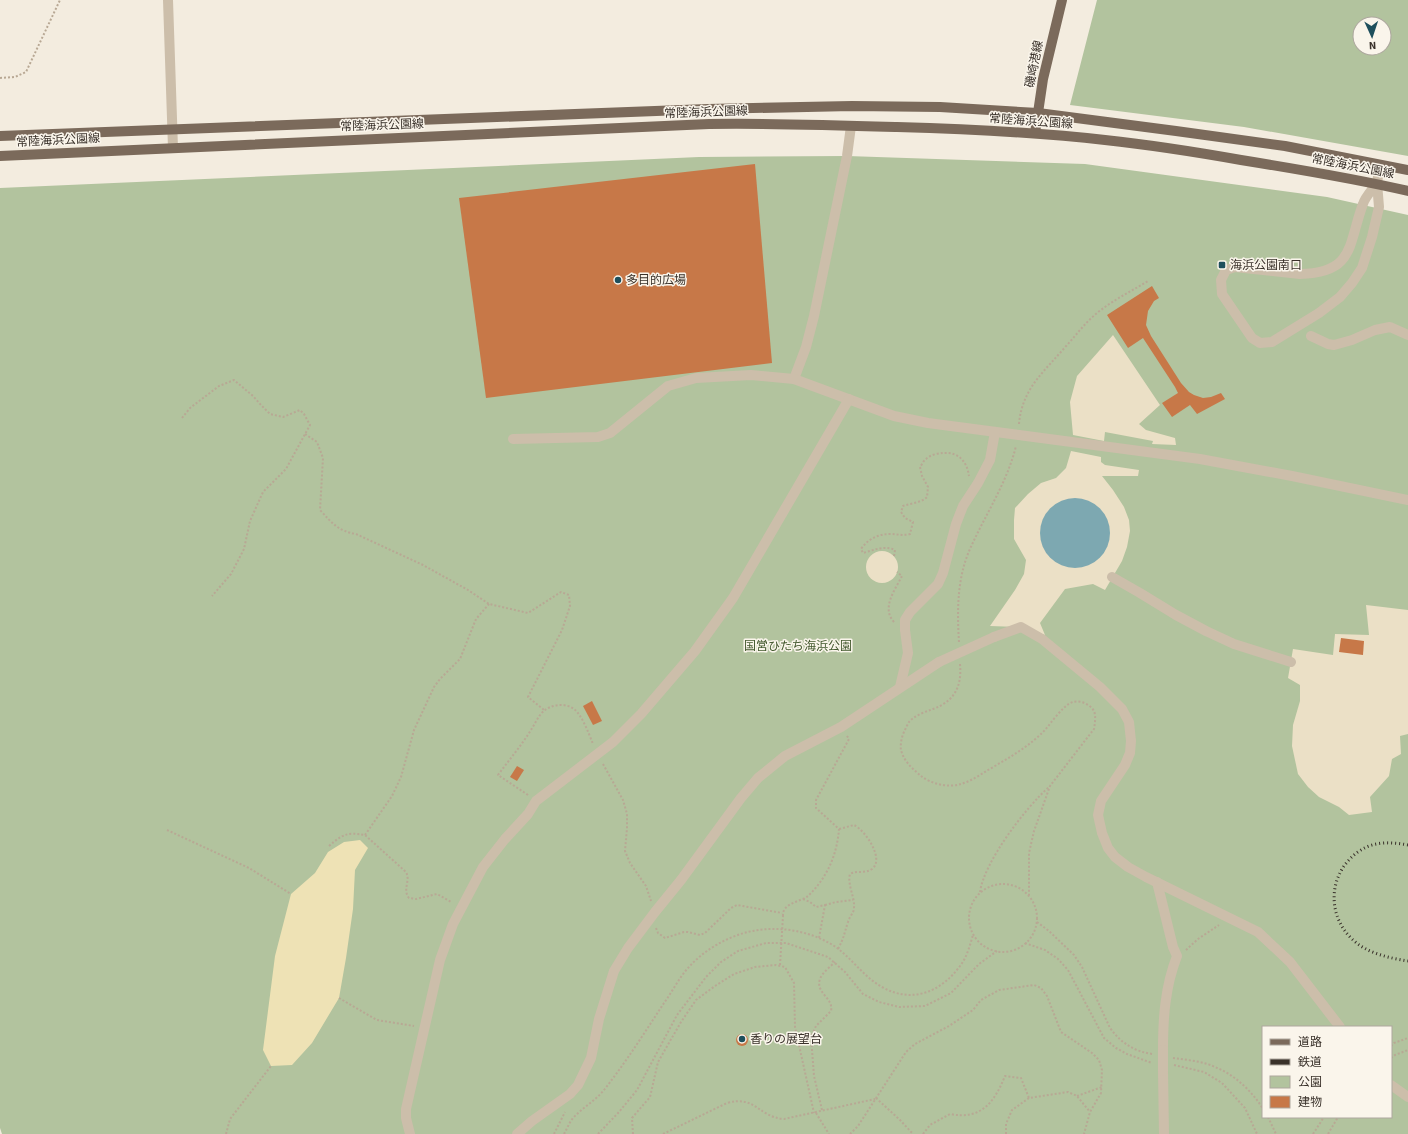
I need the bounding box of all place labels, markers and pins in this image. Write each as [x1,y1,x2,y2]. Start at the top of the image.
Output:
place label: 海浜公園南口 [1230,257,1302,274]
marker: 海浜公園南口 [1217,260,1227,270]
place label: 多目的広場 [626,272,686,289]
marker: 多目的広場 [613,275,623,285]
place label: 香りの展望台 [750,1031,822,1048]
marker: 香りの展望台 [737,1034,747,1044]

